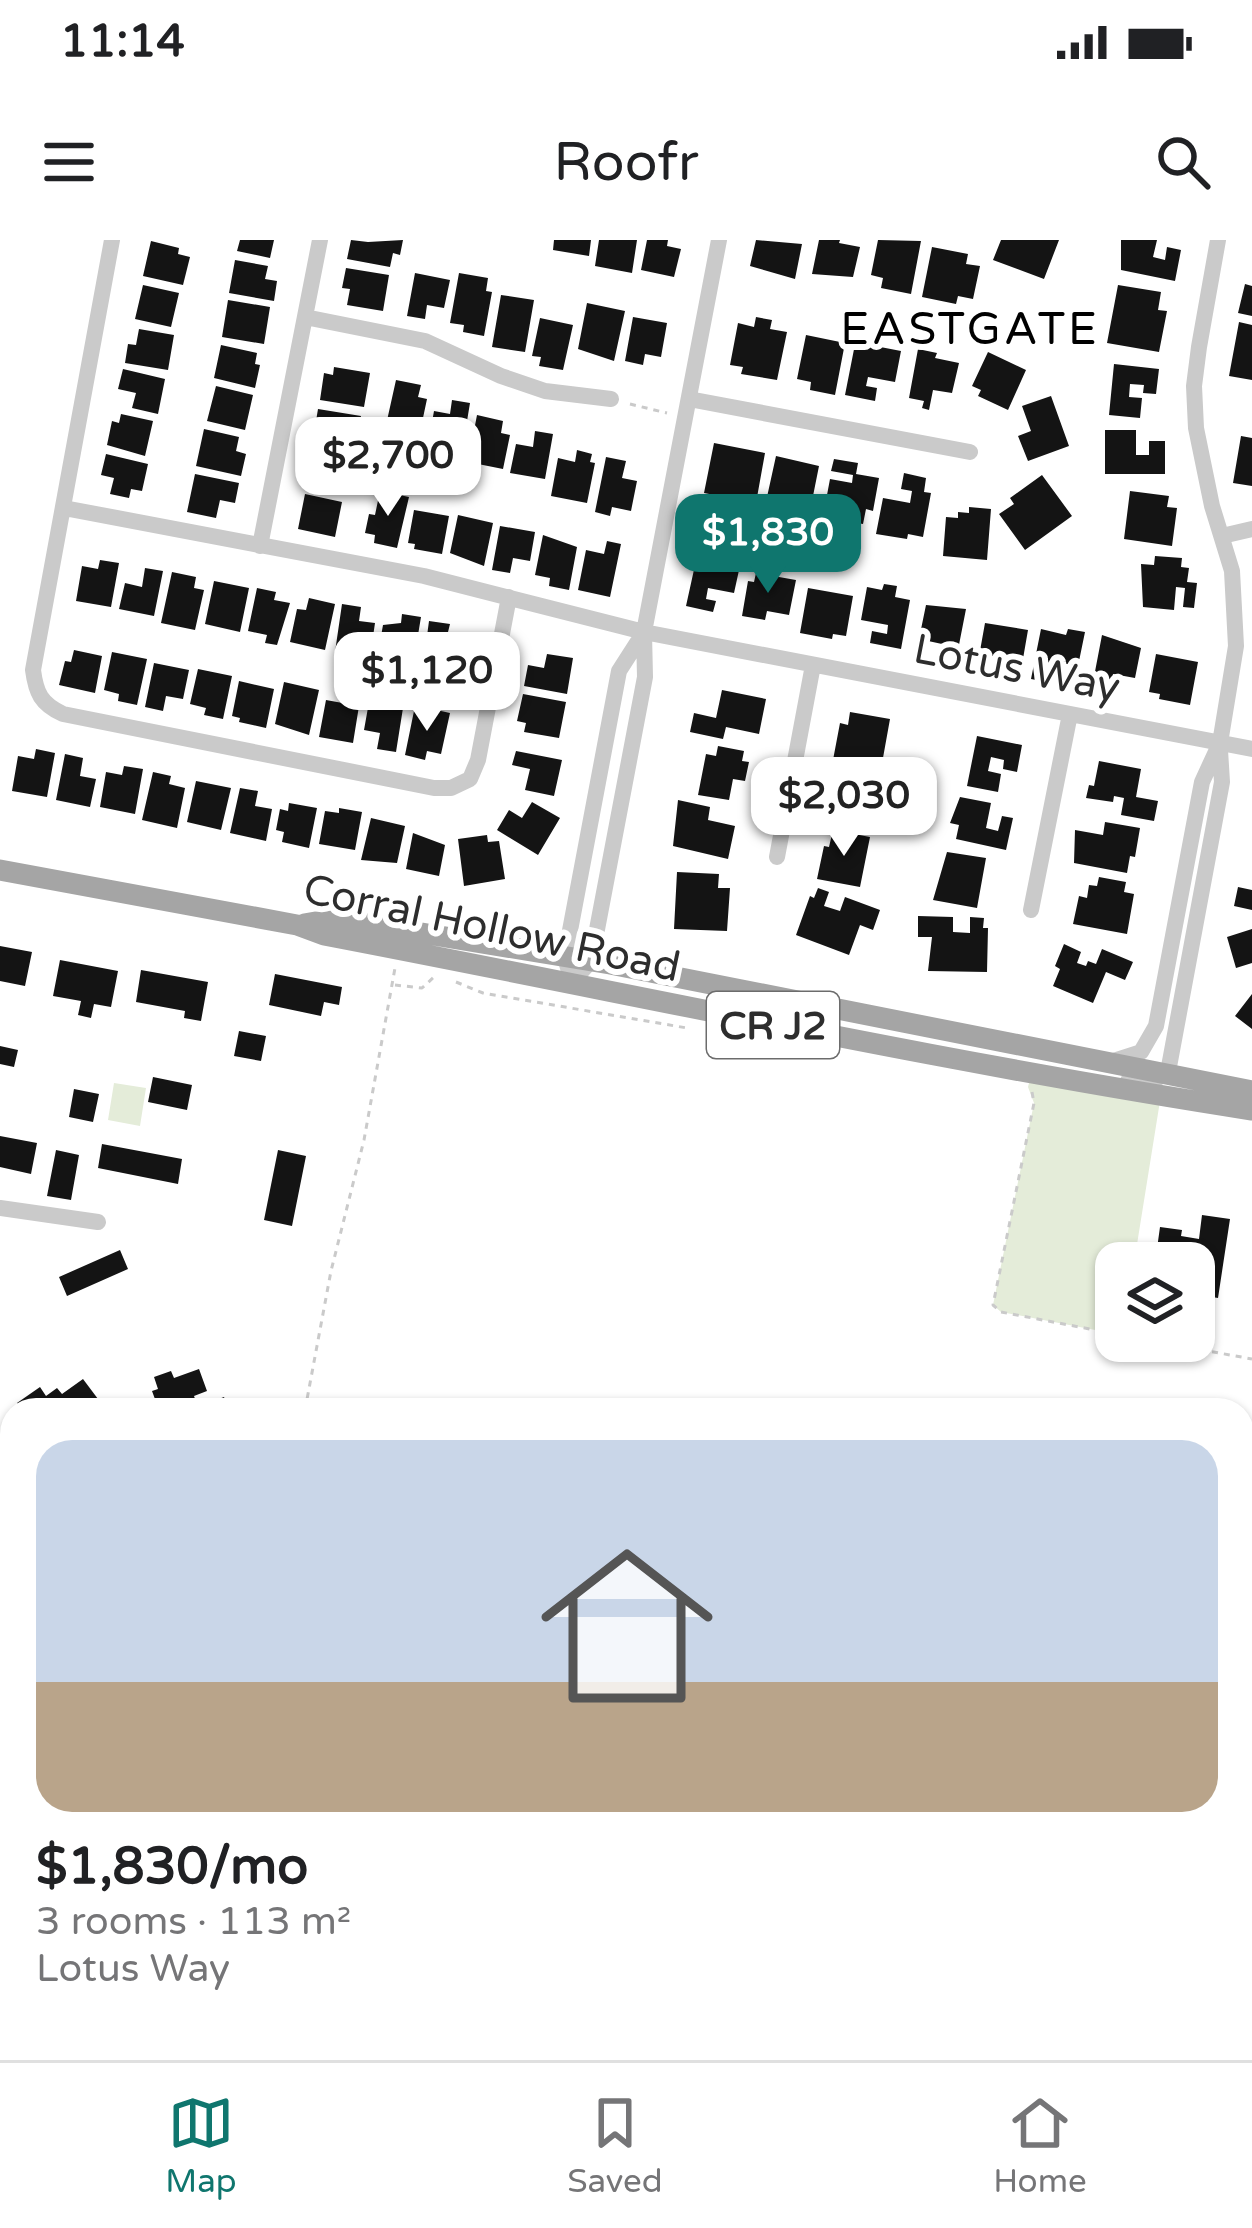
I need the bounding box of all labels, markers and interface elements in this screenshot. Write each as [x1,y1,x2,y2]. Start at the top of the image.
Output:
text: 11:14 [60,15,185,69]
icon: menu [36,129,102,195]
icon: search [1150,129,1216,195]
text: Roofr [553,130,699,195]
district label: EASTGATE [840,303,1100,357]
pin: $2,700 [290,417,486,519]
text: $2,700 [322,432,454,479]
pin: $1,830 [670,494,866,596]
text: $1,830 [702,509,834,556]
street label: Lotus Way [909,624,1124,713]
pin: $1,120 [329,632,525,734]
text: $1,120 [361,647,493,694]
pin: $2,030 [746,757,942,859]
text: $2,030 [778,772,910,819]
street label: Corral Hollow Road [299,864,685,993]
road number: CR J2 [707,992,839,1058]
map controls [1095,1242,1215,1362]
button: layers [1095,1242,1215,1362]
icon: home [519,1518,735,1734]
text: $1,830/mo [36,1836,308,1898]
text: 3 rooms · 113 m² [36,1898,351,1945]
text: Lotus Way [36,1945,230,1992]
tab: Map [165,2090,237,2201]
tab: Saved [567,2090,663,2201]
tab: Home [993,2090,1087,2201]

